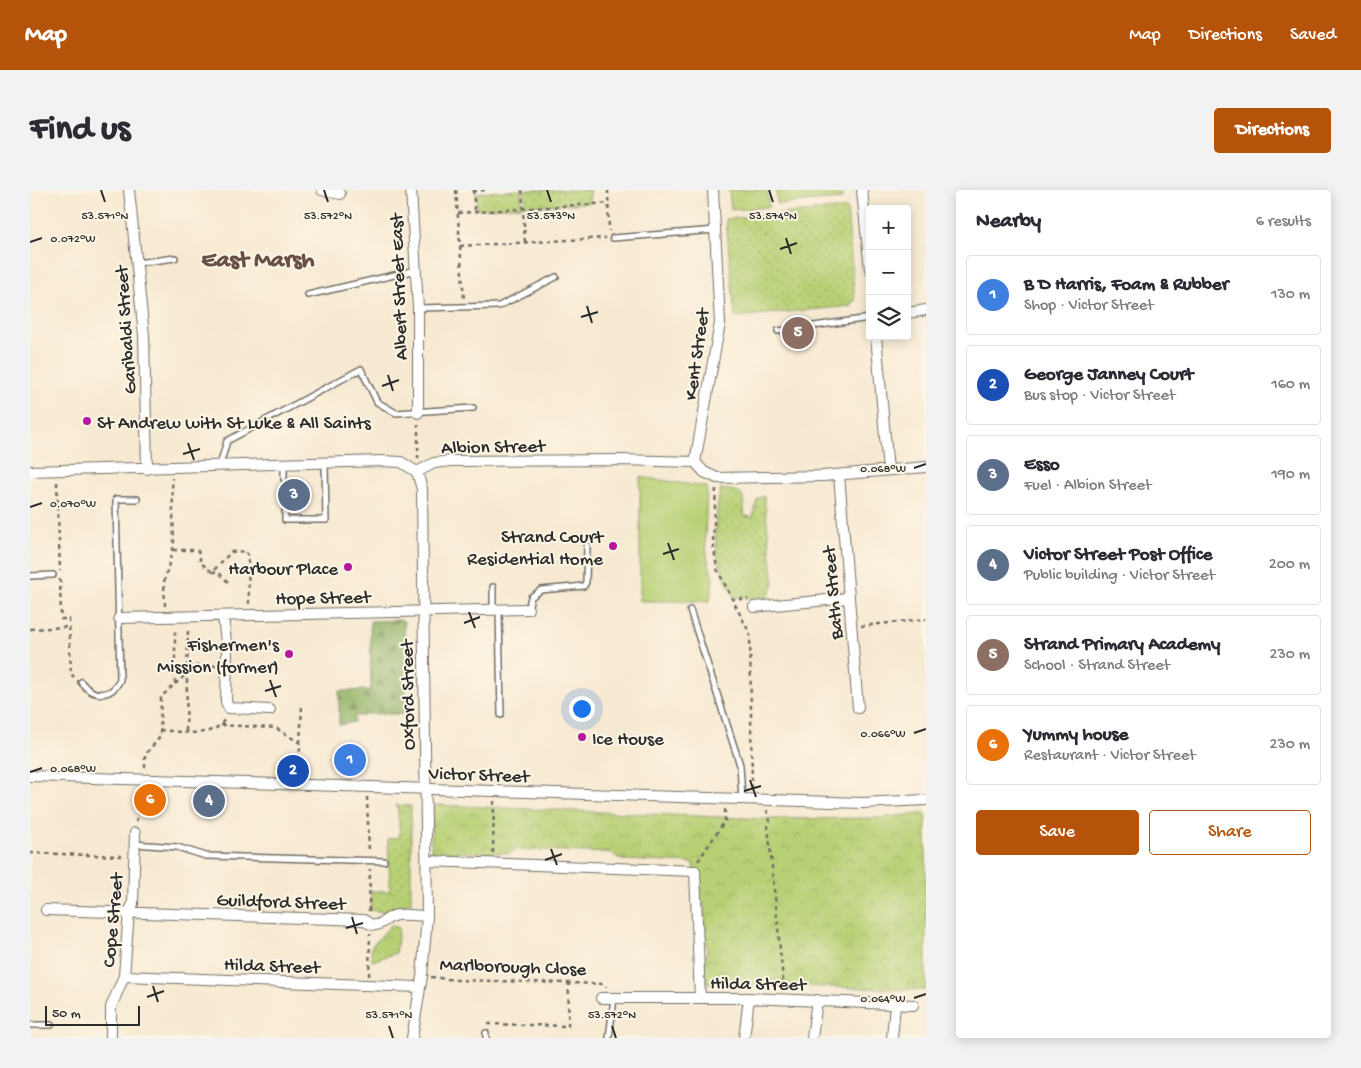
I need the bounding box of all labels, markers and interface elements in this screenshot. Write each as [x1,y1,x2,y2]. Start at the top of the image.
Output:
text: Map [25,21,67,50]
text: Map [1129,25,1161,46]
text: Directions [1189,25,1262,46]
text: Saved [1290,25,1336,46]
button: Directions [1214,108,1331,153]
text: Find us [30,110,130,151]
map controls [866,205,911,340]
button: + [866,205,911,250]
text: 53.571°N [82,210,129,224]
text: 53.572°N [304,210,352,224]
text: 53.573°N [527,210,575,224]
text: 53.574°N [749,210,797,224]
text: Nearby [976,210,1041,235]
street label: Albert Street East [386,211,415,360]
text: 6 results [1256,213,1311,232]
text: 0.072°W [50,233,96,247]
district label: East Marsh [202,247,315,276]
button: − [866,250,911,295]
street label: Garibaldi Street [111,263,143,395]
text: B D Harris, Foam & Rubber [1024,274,1228,297]
text: 1 [990,286,996,305]
text: 130 m [1271,286,1310,305]
button: layers [866,295,911,340]
text: Shop · Victor Street [1024,297,1154,316]
street label: Kent Street [681,305,717,402]
pin: 5 [782,314,814,352]
text: George Janney Court [1024,364,1193,387]
text: 2 [989,376,997,395]
text: 160 m [1271,376,1310,395]
text: Bus stop · Victor Street [1024,387,1175,406]
place label: St Andrew with St Luke & All Saints [97,413,372,436]
marker: St Andrew with St Luke & All Saints [81,415,93,427]
street label: Albion Street [441,436,547,461]
text: Esso [1024,454,1060,477]
text: 0.068°W [860,463,906,477]
text: 3 [989,466,997,485]
text: 190 m [1271,466,1310,485]
pin: 3 [278,476,310,514]
text: Fuel · Albion Street [1024,477,1151,496]
text: 0.070°W [50,498,96,512]
place label: Strand Court Residential Home [467,527,605,572]
marker: Strand Court Residential Home [607,540,619,552]
street label: Bath Street [819,543,850,641]
text: Victor Street Post Office [1024,544,1212,567]
text: 4 [989,556,997,575]
text: 200 m [1269,556,1310,575]
place label: Harbour Place [228,559,338,582]
marker: Harbour Place [342,561,354,573]
text: Public building · Victor Street [1024,567,1215,586]
street label: Hope Street [275,587,373,612]
text: Strand Primary Academy [1024,634,1220,657]
place label: Fishermen's Mission (former) [157,635,280,680]
street label: Oxford Street [397,637,422,750]
text: 5 [989,646,997,665]
text: 230 m [1270,646,1310,665]
marker: Fishermen's Mission (former) [283,648,295,660]
text: School · Strand Street [1024,657,1170,676]
your location [569,696,595,722]
text: Yummy house [1024,724,1128,747]
text: 0.066°W [860,728,906,742]
place label: Ice House [592,729,664,752]
marker: Ice House [576,731,588,743]
text: 6 [989,736,997,755]
text: 230 m [1270,736,1310,755]
pin: 1 [334,741,366,779]
text: Restaurant · Victor Street [1024,747,1196,766]
pin: 2 [277,752,309,790]
text: 0.068°W [50,763,96,777]
street label: Victor Street [427,763,532,790]
pin: 6 [134,781,166,819]
pin: 4 [193,782,225,820]
button: Save [976,810,1139,855]
button: Share [1149,810,1311,855]
street label: Cope Street [99,870,130,968]
street label: Guildford Street [216,890,348,917]
street label: Hilda Street [224,954,322,981]
street label: Marlborough Close [439,954,587,983]
street label: Hilda Street [710,973,808,998]
text: 0.064°W [861,993,905,1007]
scale bar [45,1003,140,1026]
text: 50 m [52,1006,81,1023]
text: 53.571°N [366,1009,413,1023]
text: 53.572°N [588,1009,636,1023]

